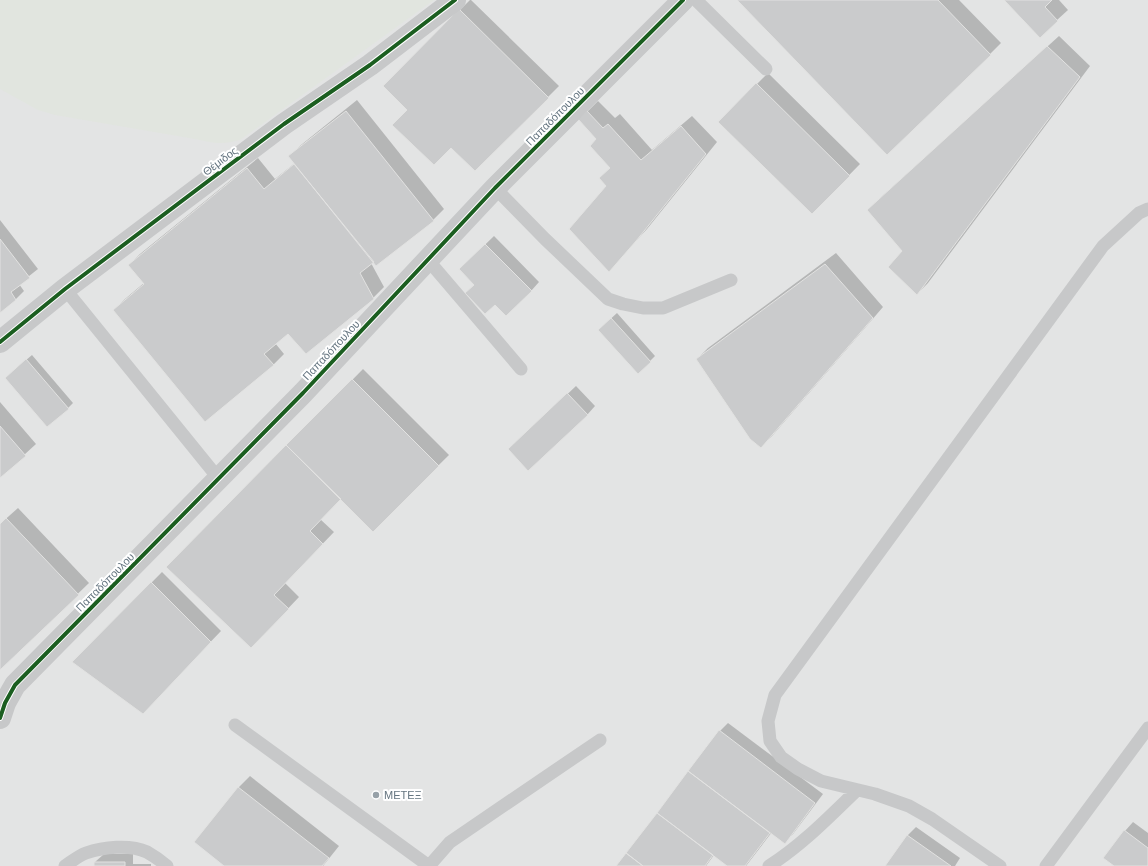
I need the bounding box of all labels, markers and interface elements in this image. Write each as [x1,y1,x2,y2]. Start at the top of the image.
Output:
street label: Παπαδόπουλου [523,84,587,148]
street label: Θέμιδος [200,144,240,178]
street label: Παπαδόπουλου [300,318,362,382]
street label: Παπαδόπουλου [73,550,137,614]
place label: ΜΕΤΕΞ [384,789,422,801]
marker: ΜΕΤΕΞ [371,790,381,800]

